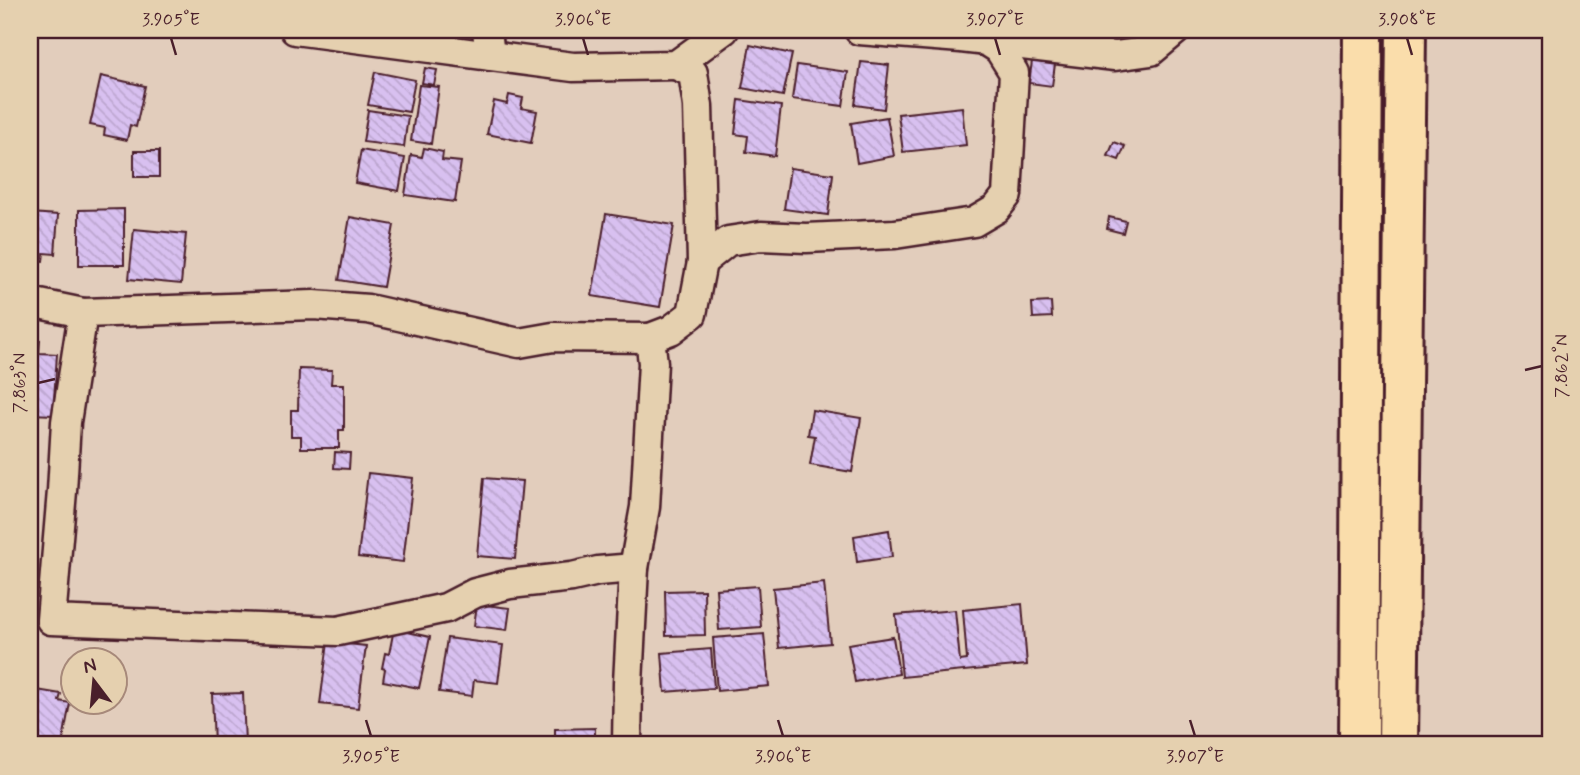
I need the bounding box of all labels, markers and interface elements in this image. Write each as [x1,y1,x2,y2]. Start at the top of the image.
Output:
text: 3.905°E [142,8,200,32]
text: 3.906°E [555,8,611,32]
text: 3.907°E [966,8,1024,32]
text: 3.908°E [1378,8,1436,32]
text: 7.862°N [1550,334,1574,398]
text: 7.863°N [8,353,32,413]
north arrow [60,646,130,716]
text: N [80,652,99,680]
text: 3.905°E [342,745,400,769]
text: 3.906°E [755,745,811,769]
text: 3.907°E [1166,745,1224,769]

